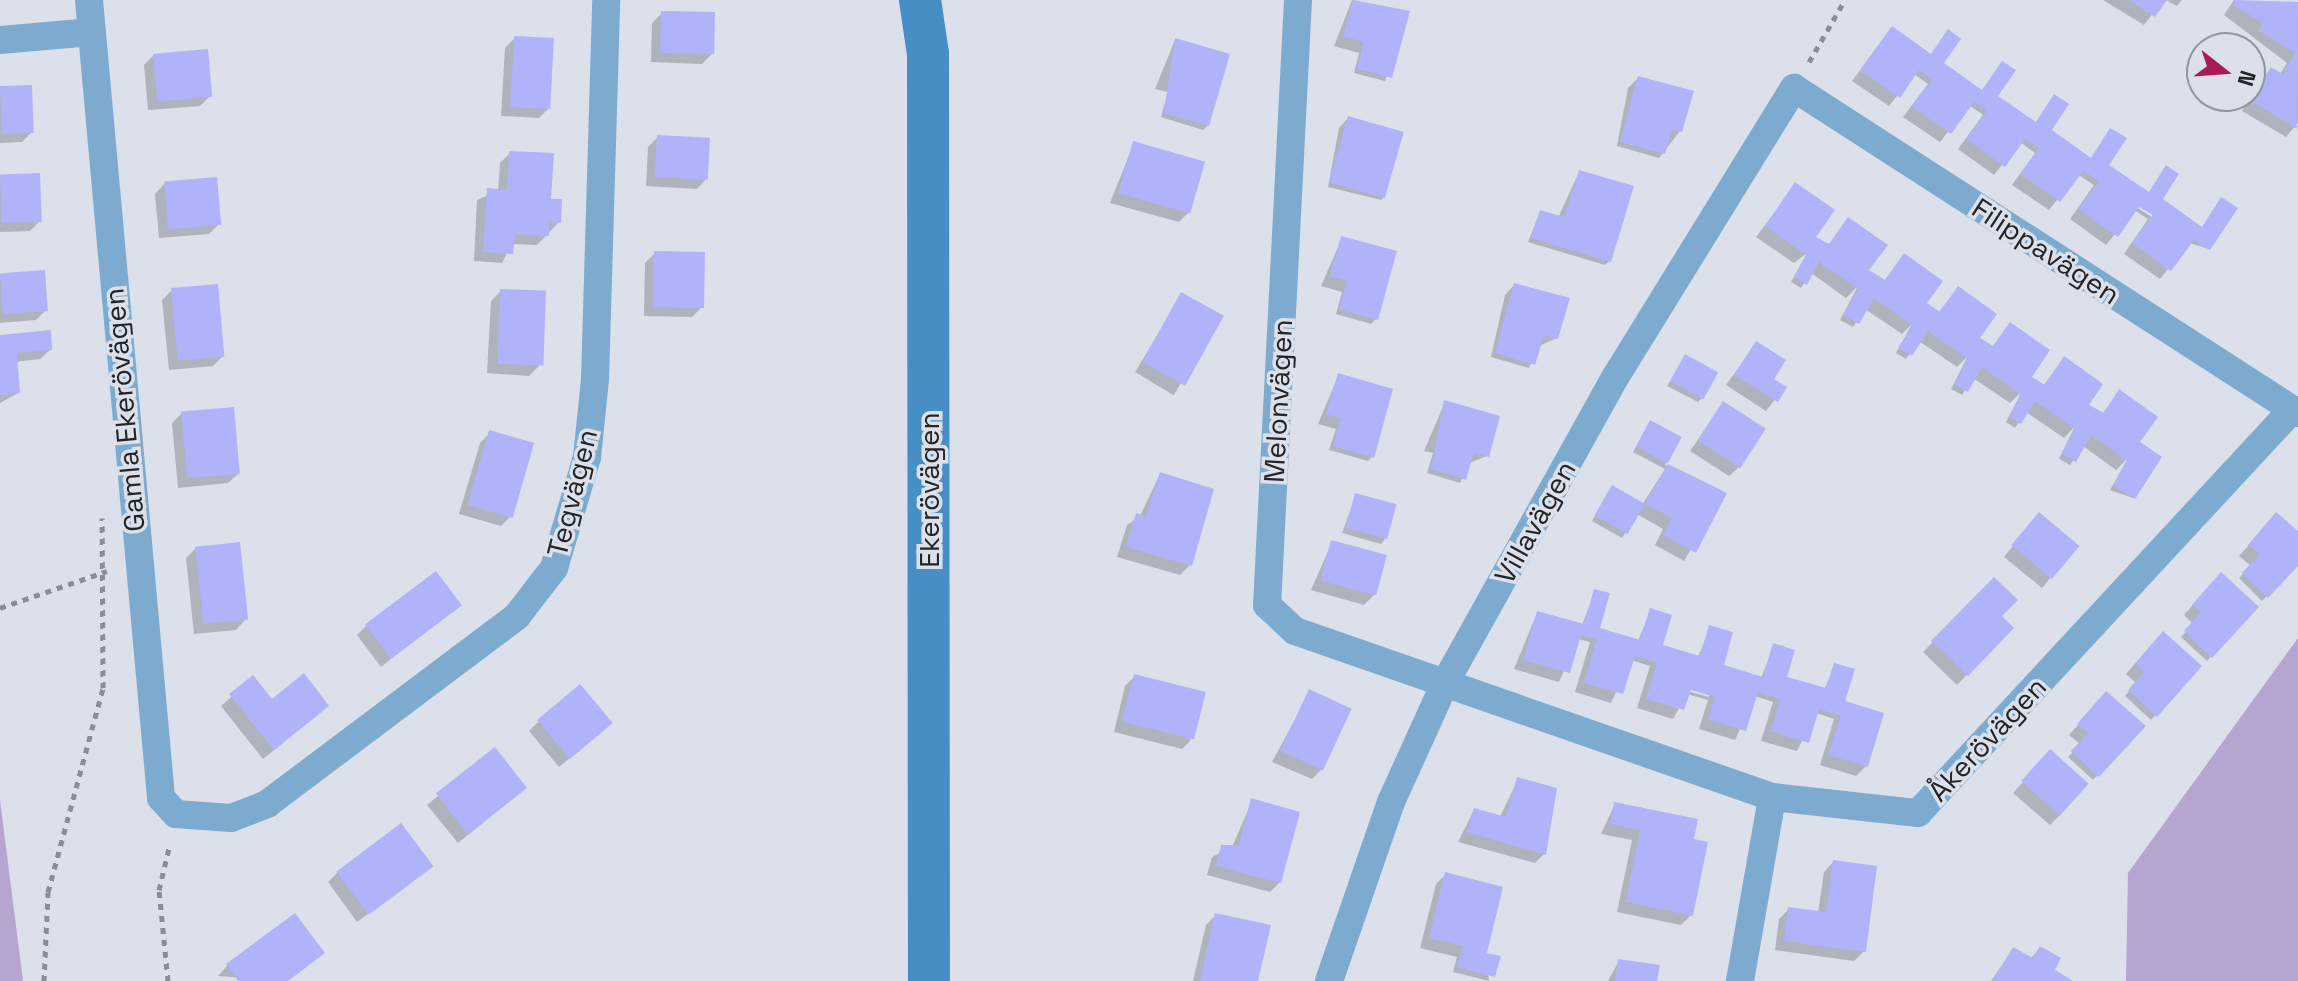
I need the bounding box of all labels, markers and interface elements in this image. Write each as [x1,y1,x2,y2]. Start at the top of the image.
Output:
north arrow [2186,32,2266,112]
text: N [2231,67,2263,90]
street label: Filippavägen [1966,191,2126,311]
street label: Gamla Ekerövägen [97,287,151,533]
street label: Melonvägen [1257,318,1299,484]
street label: Ekerövägen [912,412,946,568]
street label: Tegvägen [540,426,604,560]
street label: Villavägen [1487,455,1583,589]
street label: Åkerövägen [1921,670,2053,808]

